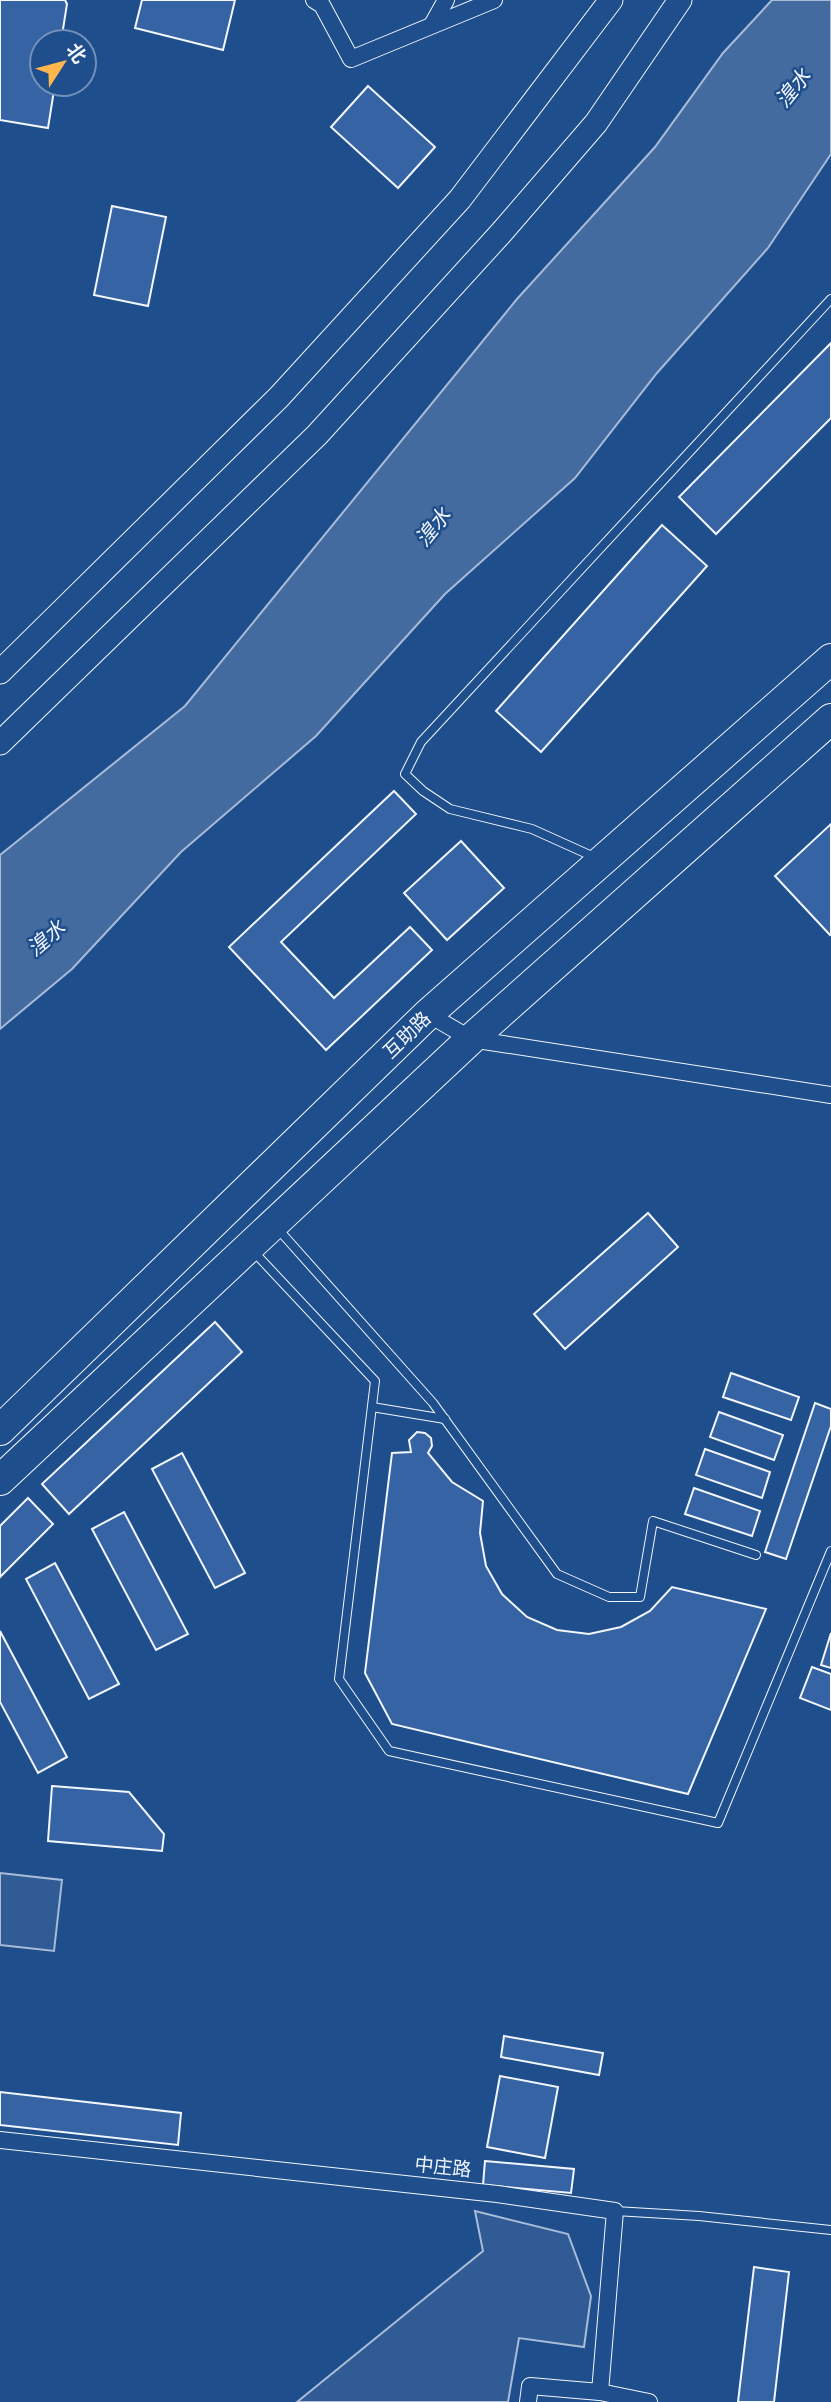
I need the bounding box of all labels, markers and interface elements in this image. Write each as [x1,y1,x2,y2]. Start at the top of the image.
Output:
north arrow [28,28,98,98]
text: 北 [61,38,92,68]
water label: 湟水 [769,62,817,113]
water label: 湟水 [409,501,457,552]
water label: 湟水 [21,914,72,962]
street label: 互助路 [378,1006,436,1064]
street label: 中庄路 [413,2152,473,2182]

